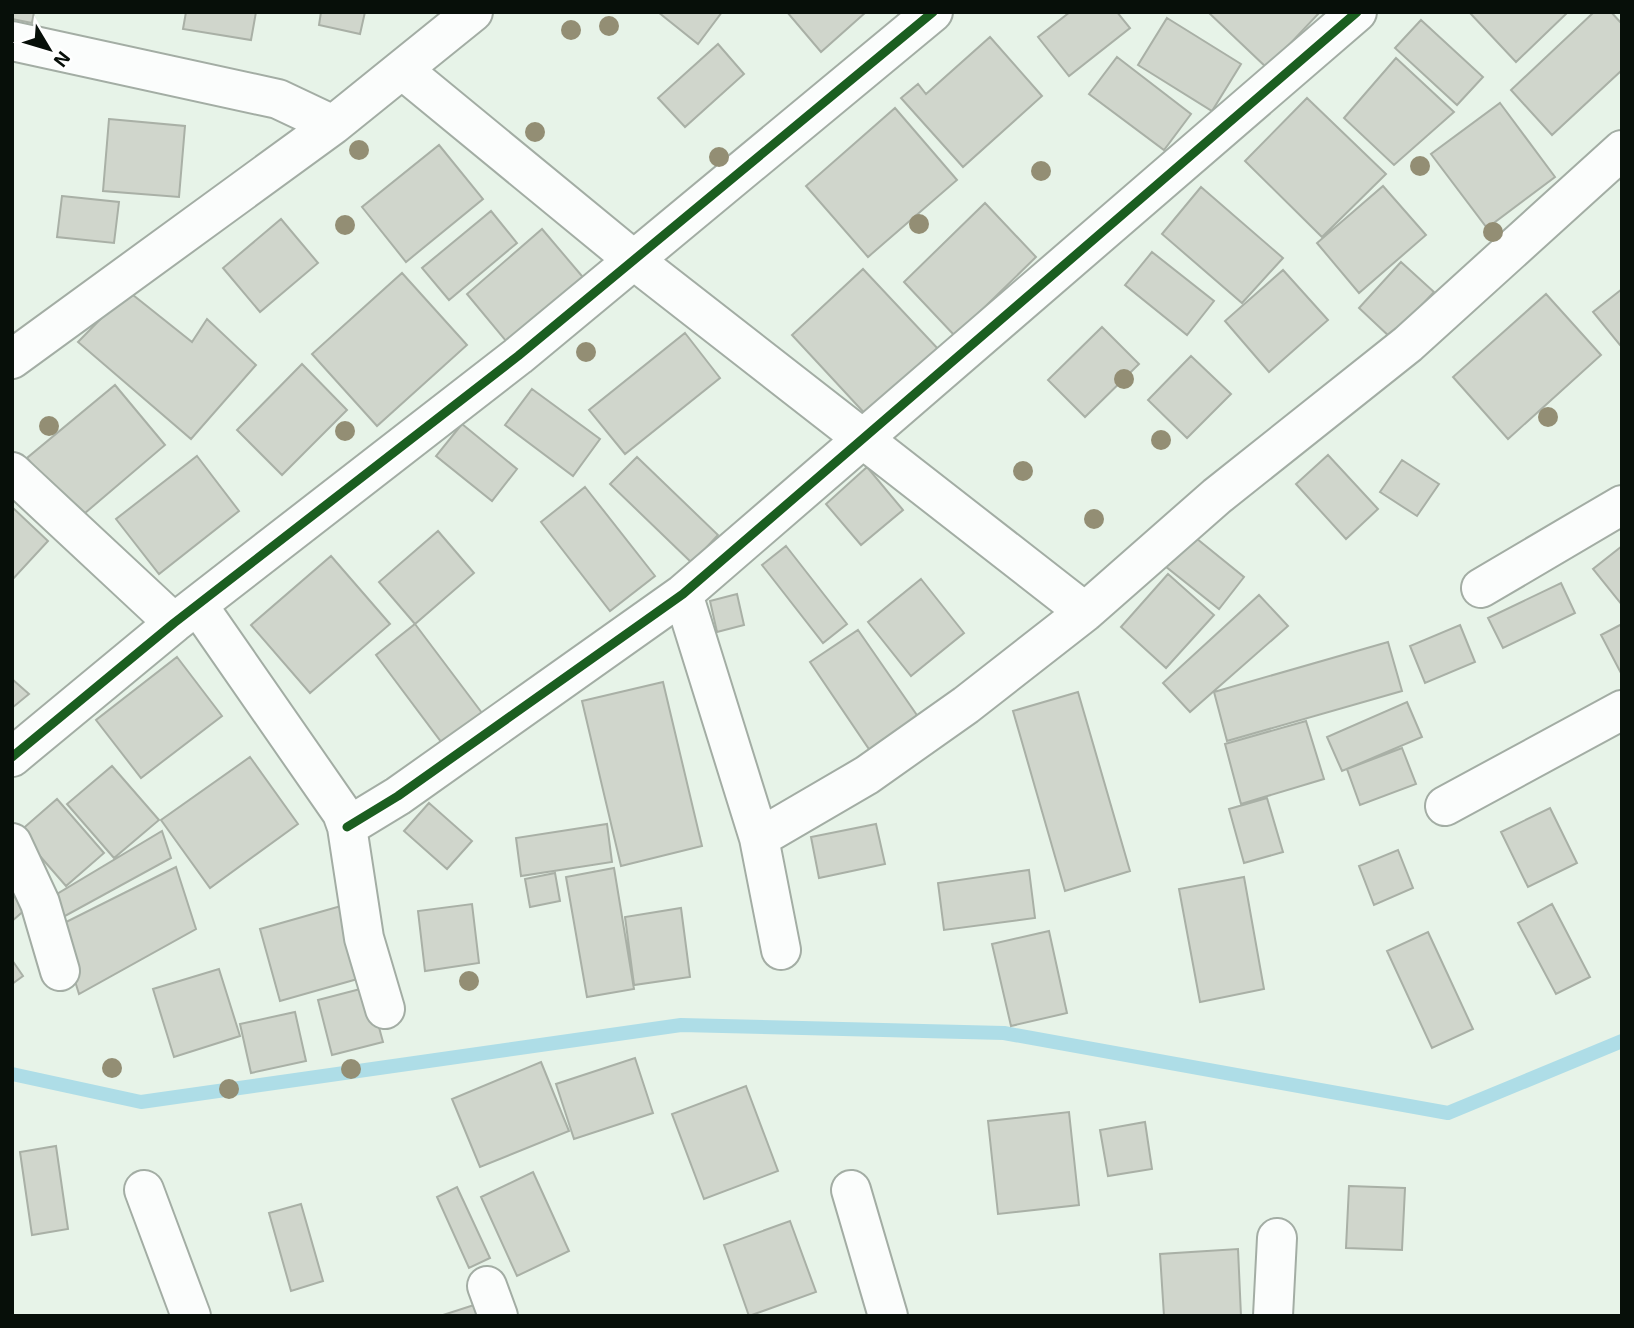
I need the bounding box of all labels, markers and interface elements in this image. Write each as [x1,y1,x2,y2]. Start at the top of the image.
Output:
north arrow [14,14,84,84]
text: N [50,47,76,72]

